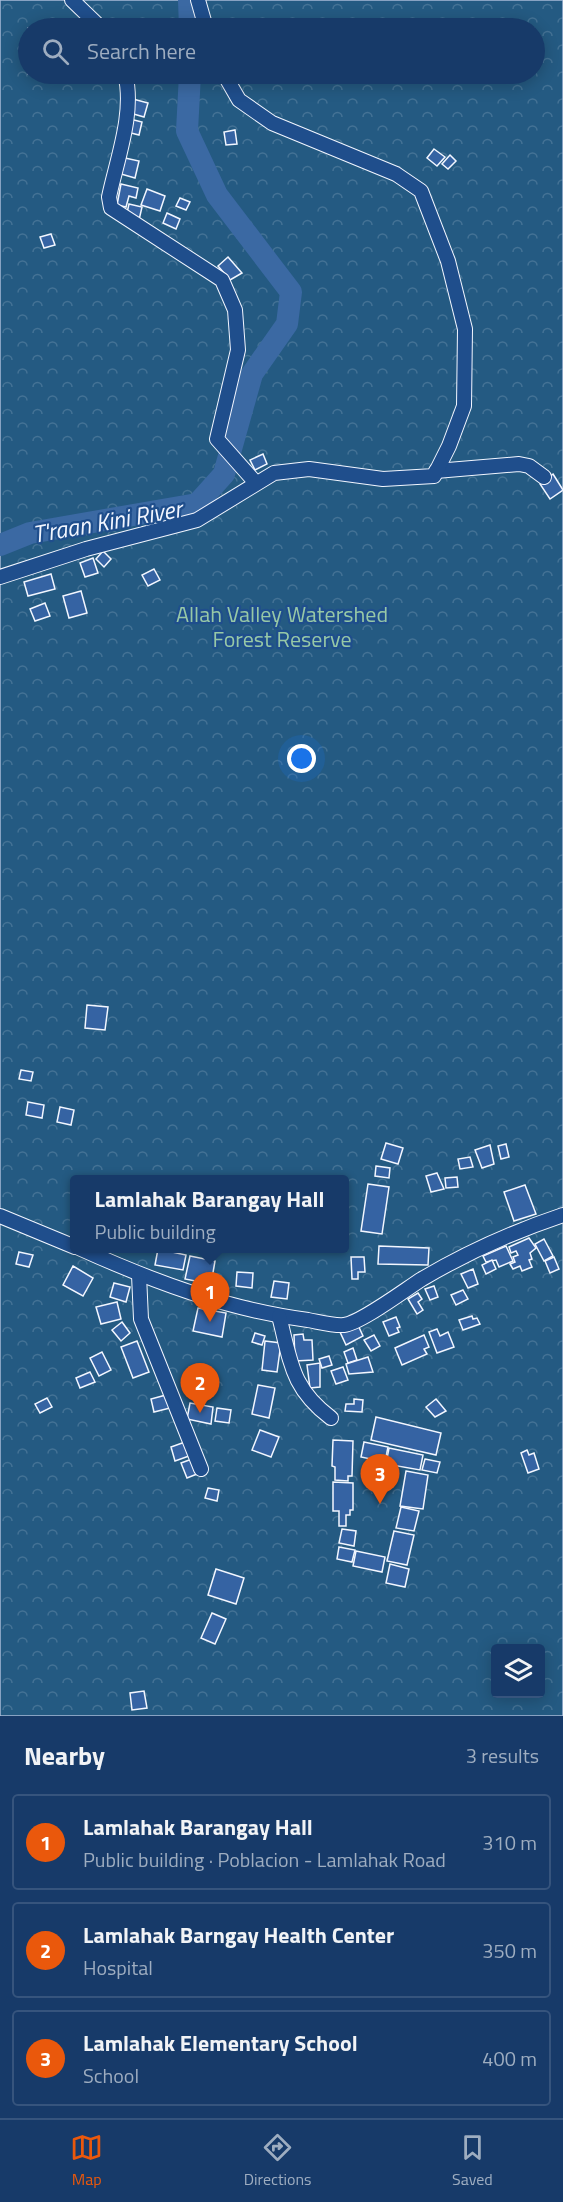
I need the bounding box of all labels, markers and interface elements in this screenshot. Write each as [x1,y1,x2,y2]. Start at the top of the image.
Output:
search box [18,18,545,84]
text: Search here [87,34,196,68]
icon: search [39,35,72,68]
water label: T'raan Kini River [30,490,188,552]
park label: Allah Valley Watershed Forest Reserve [176,597,388,656]
your location [287,744,316,773]
popup [70,1175,349,1253]
text: Lamlahak Barangay Hall [95,1182,324,1216]
text: Public building [95,1216,216,1247]
pin: 1 [190,1272,230,1322]
pin: 2 [180,1364,220,1413]
pin: 3 [360,1454,400,1504]
map controls [491,1644,545,1698]
button: layers [491,1644,545,1698]
text: Nearby [24,1736,105,1775]
text: 3 results [466,1740,539,1771]
text: Lamlahak Barangay Hall [83,1810,313,1844]
text: 1 [40,1827,51,1858]
text: 310 m [482,1827,537,1858]
text: Public building · Poblacion - Lamlahak Road [83,1844,446,1875]
text: Lamlahak Barngay Health Center [83,1918,394,1952]
text: 2 [40,1935,51,1966]
text: 350 m [482,1935,537,1966]
text: Hospital [83,1952,153,1983]
text: Lamlahak Elementary School [83,2026,358,2060]
text: 3 [40,2043,51,2074]
text: 400 m [482,2043,537,2074]
text: School [83,2060,139,2091]
tab: Map [70,2131,103,2191]
tab: Directions [244,2131,312,2191]
tab: Saved [452,2131,493,2191]

